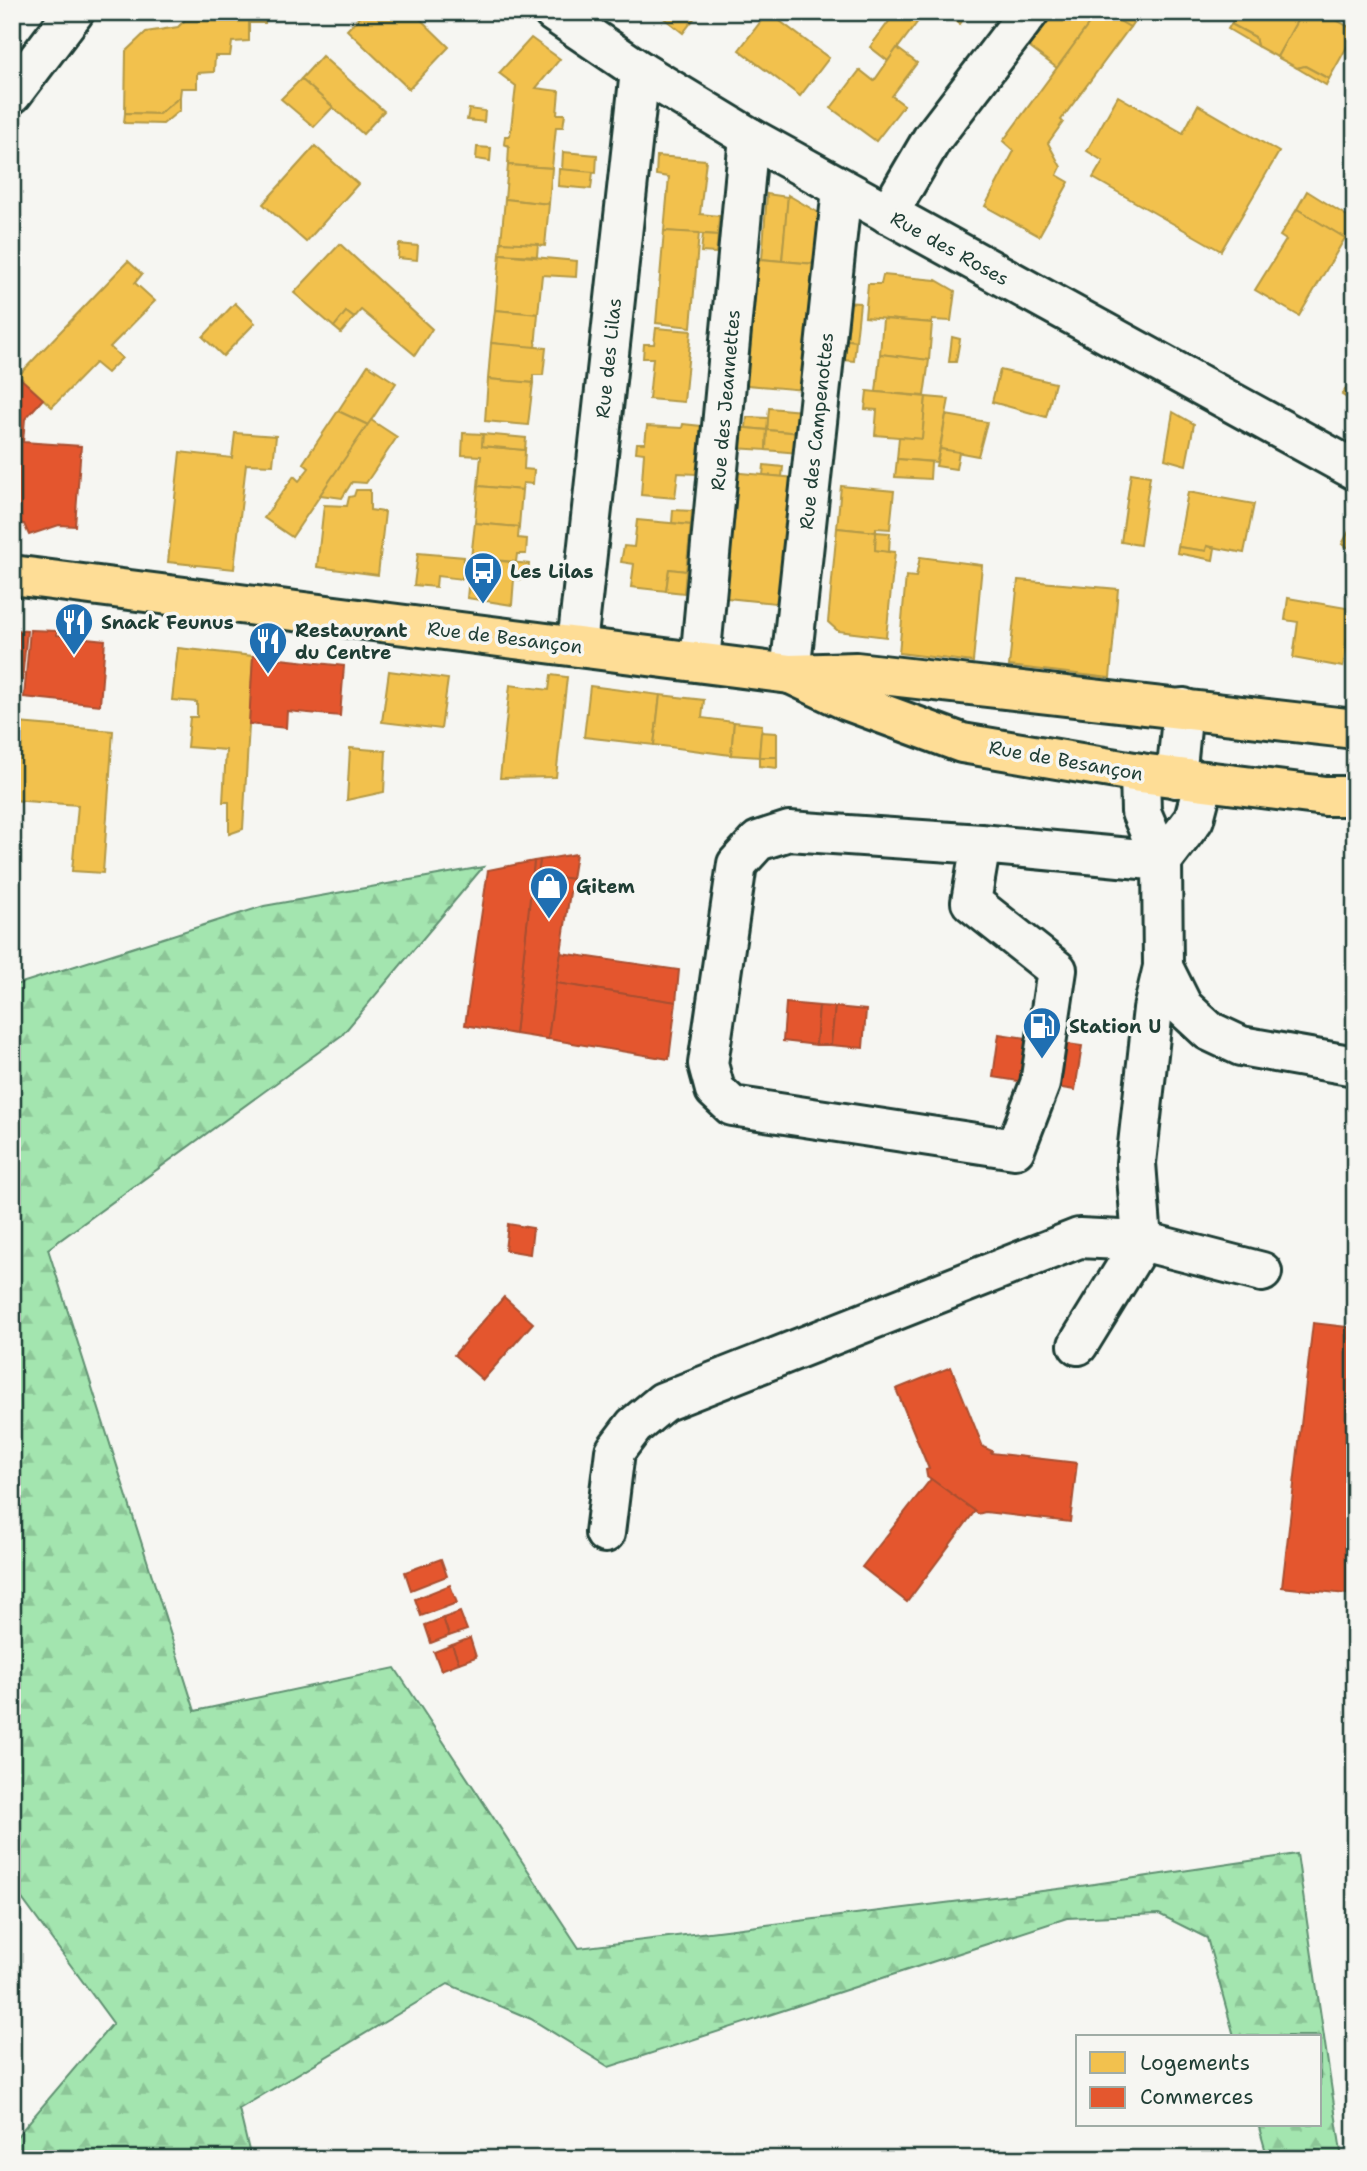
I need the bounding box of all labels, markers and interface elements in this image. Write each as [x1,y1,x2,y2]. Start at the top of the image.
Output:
street label: Rue des Roses [886,206,1013,291]
street label: Rue des Lilas [590,297,627,420]
street label: Rue des Jeannettes [705,308,746,492]
street label: Rue des Campenottes [794,331,839,531]
bus stop icon: Les Lilas [462,550,504,605]
place label: Les Lilas [510,559,594,584]
restaurant icon: Snack Feunus [53,601,95,656]
place label: Snack Feunus [101,610,234,635]
street label: Rue de Besançon [426,616,584,659]
place label: Restaurant du Centre [295,618,408,665]
restaurant icon: Restaurant du Centre [247,620,289,675]
street label: Rue de Besançon [987,735,1145,786]
shop icon: Gitem [528,865,570,920]
place label: Gitem [576,874,635,899]
fuel station icon: Station U [1021,1005,1063,1060]
place label: Station U [1069,1014,1161,1039]
legend [1076,2035,1322,2126]
text: Logements [1140,2049,1250,2077]
text: Commerces [1140,2083,1254,2111]

